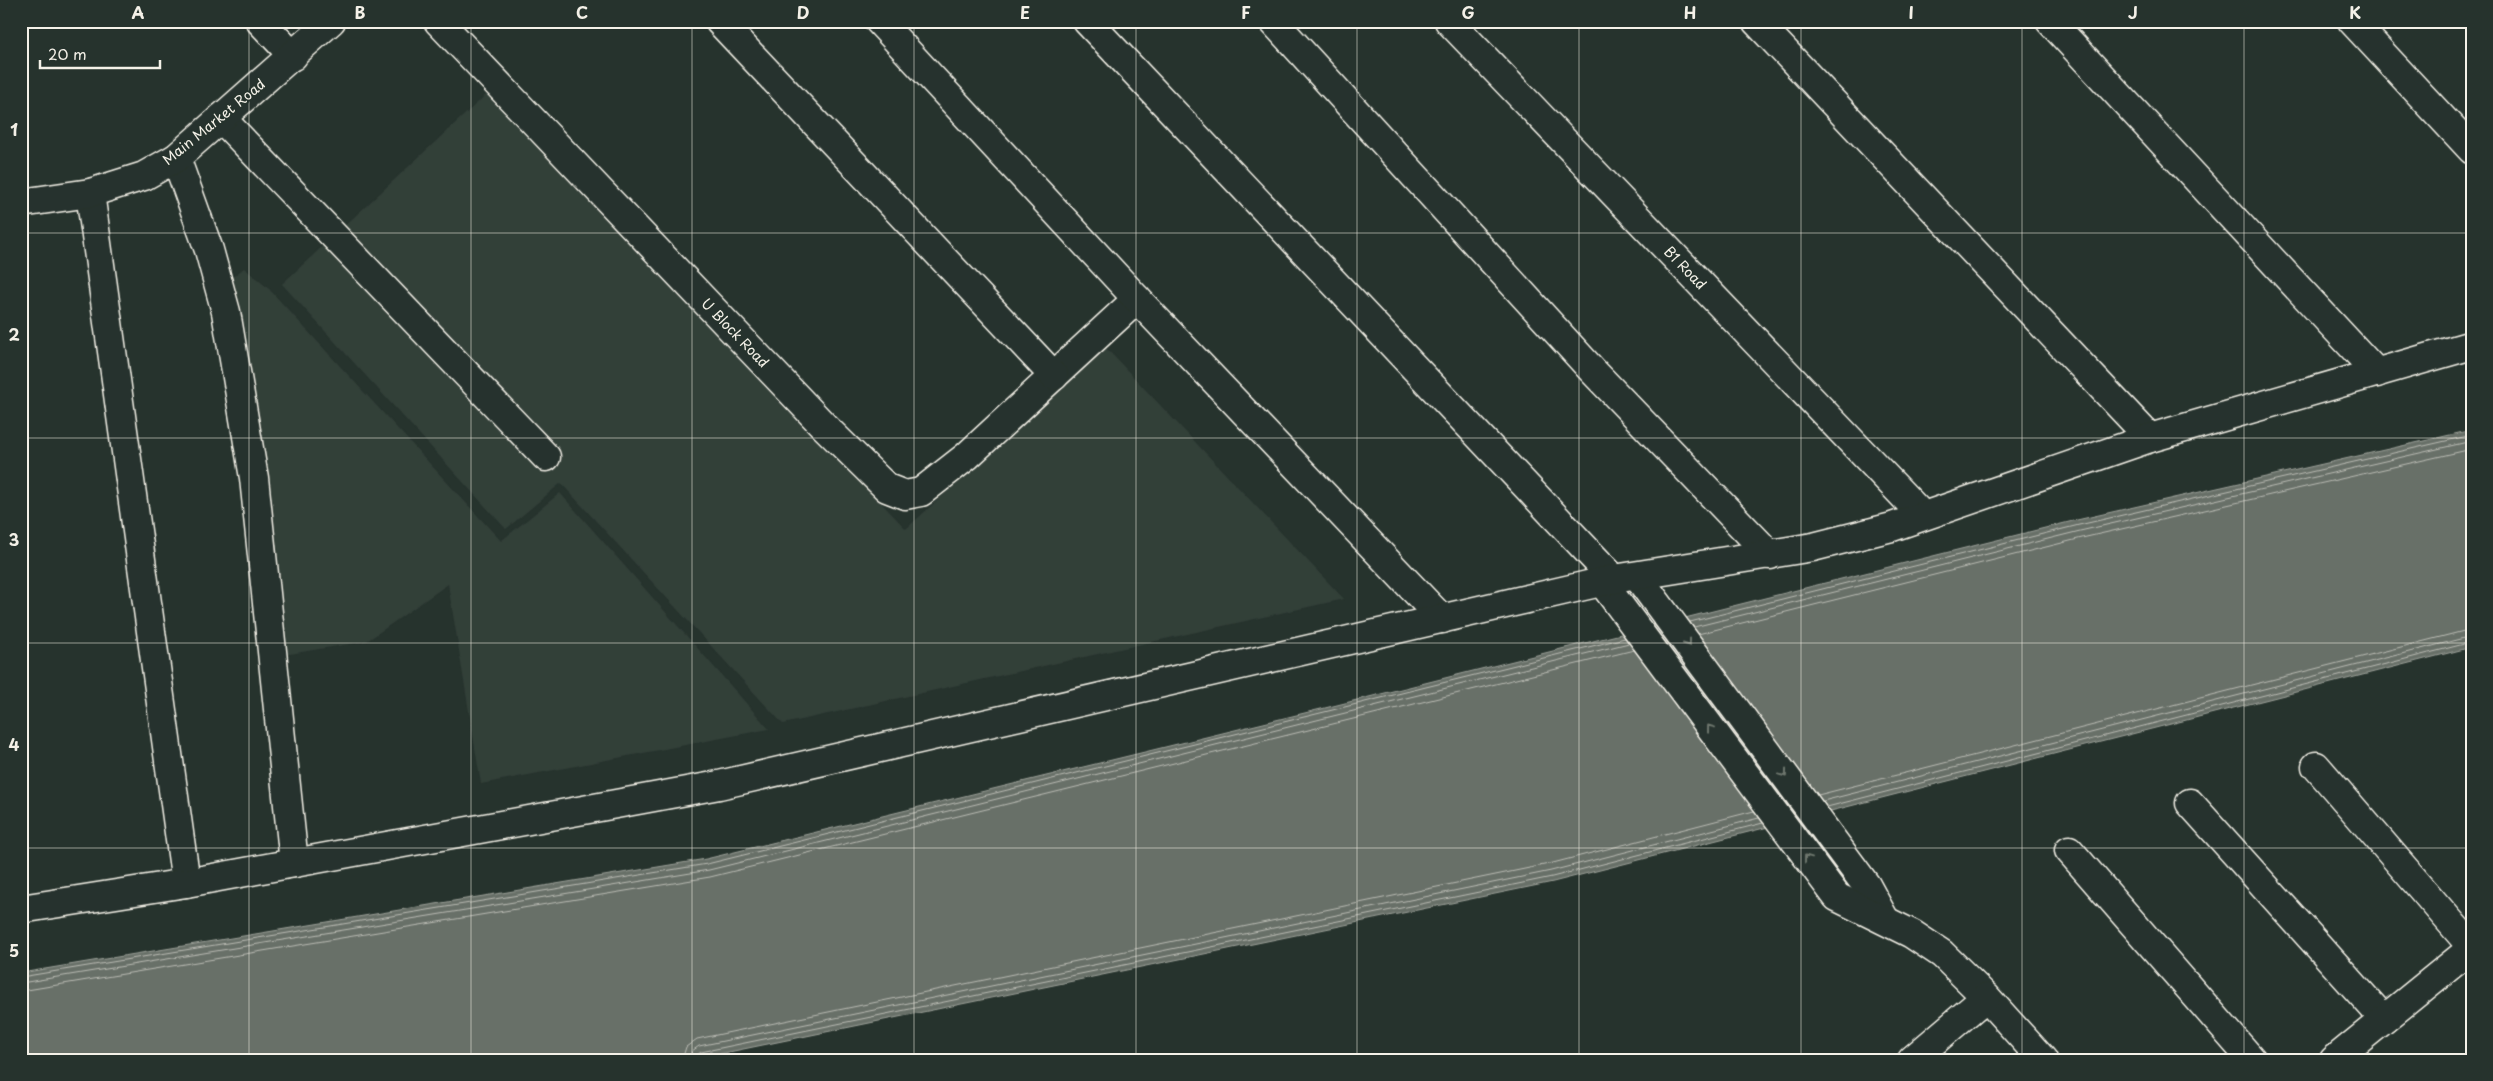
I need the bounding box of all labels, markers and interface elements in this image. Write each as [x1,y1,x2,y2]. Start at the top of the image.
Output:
text: A [132,0,145,24]
text: B [355,0,366,24]
text: C [576,0,588,24]
text: D [797,0,809,24]
text: E [1020,0,1030,24]
text: F [1241,0,1251,24]
text: G [1461,0,1475,24]
text: H [1684,0,1696,24]
text: I [1908,0,1914,24]
text: J [2128,0,2138,24]
text: K [2349,0,2361,24]
scale bar [40,38,160,70]
text: 20 m [48,42,87,65]
street label: Main Market Road [158,74,270,170]
text: 1 [10,117,18,141]
street label: B1 Road [1659,241,1711,294]
street label: U Block Road [697,293,774,372]
text: 2 [8,322,20,346]
text: 3 [9,527,19,551]
one-way arrow [1682,637,1691,647]
one-way arrow [1708,725,1716,734]
text: 4 [9,732,20,756]
one-way arrow [1779,768,1787,777]
one-way arrow [1805,855,1813,864]
text: 5 [9,938,19,962]

